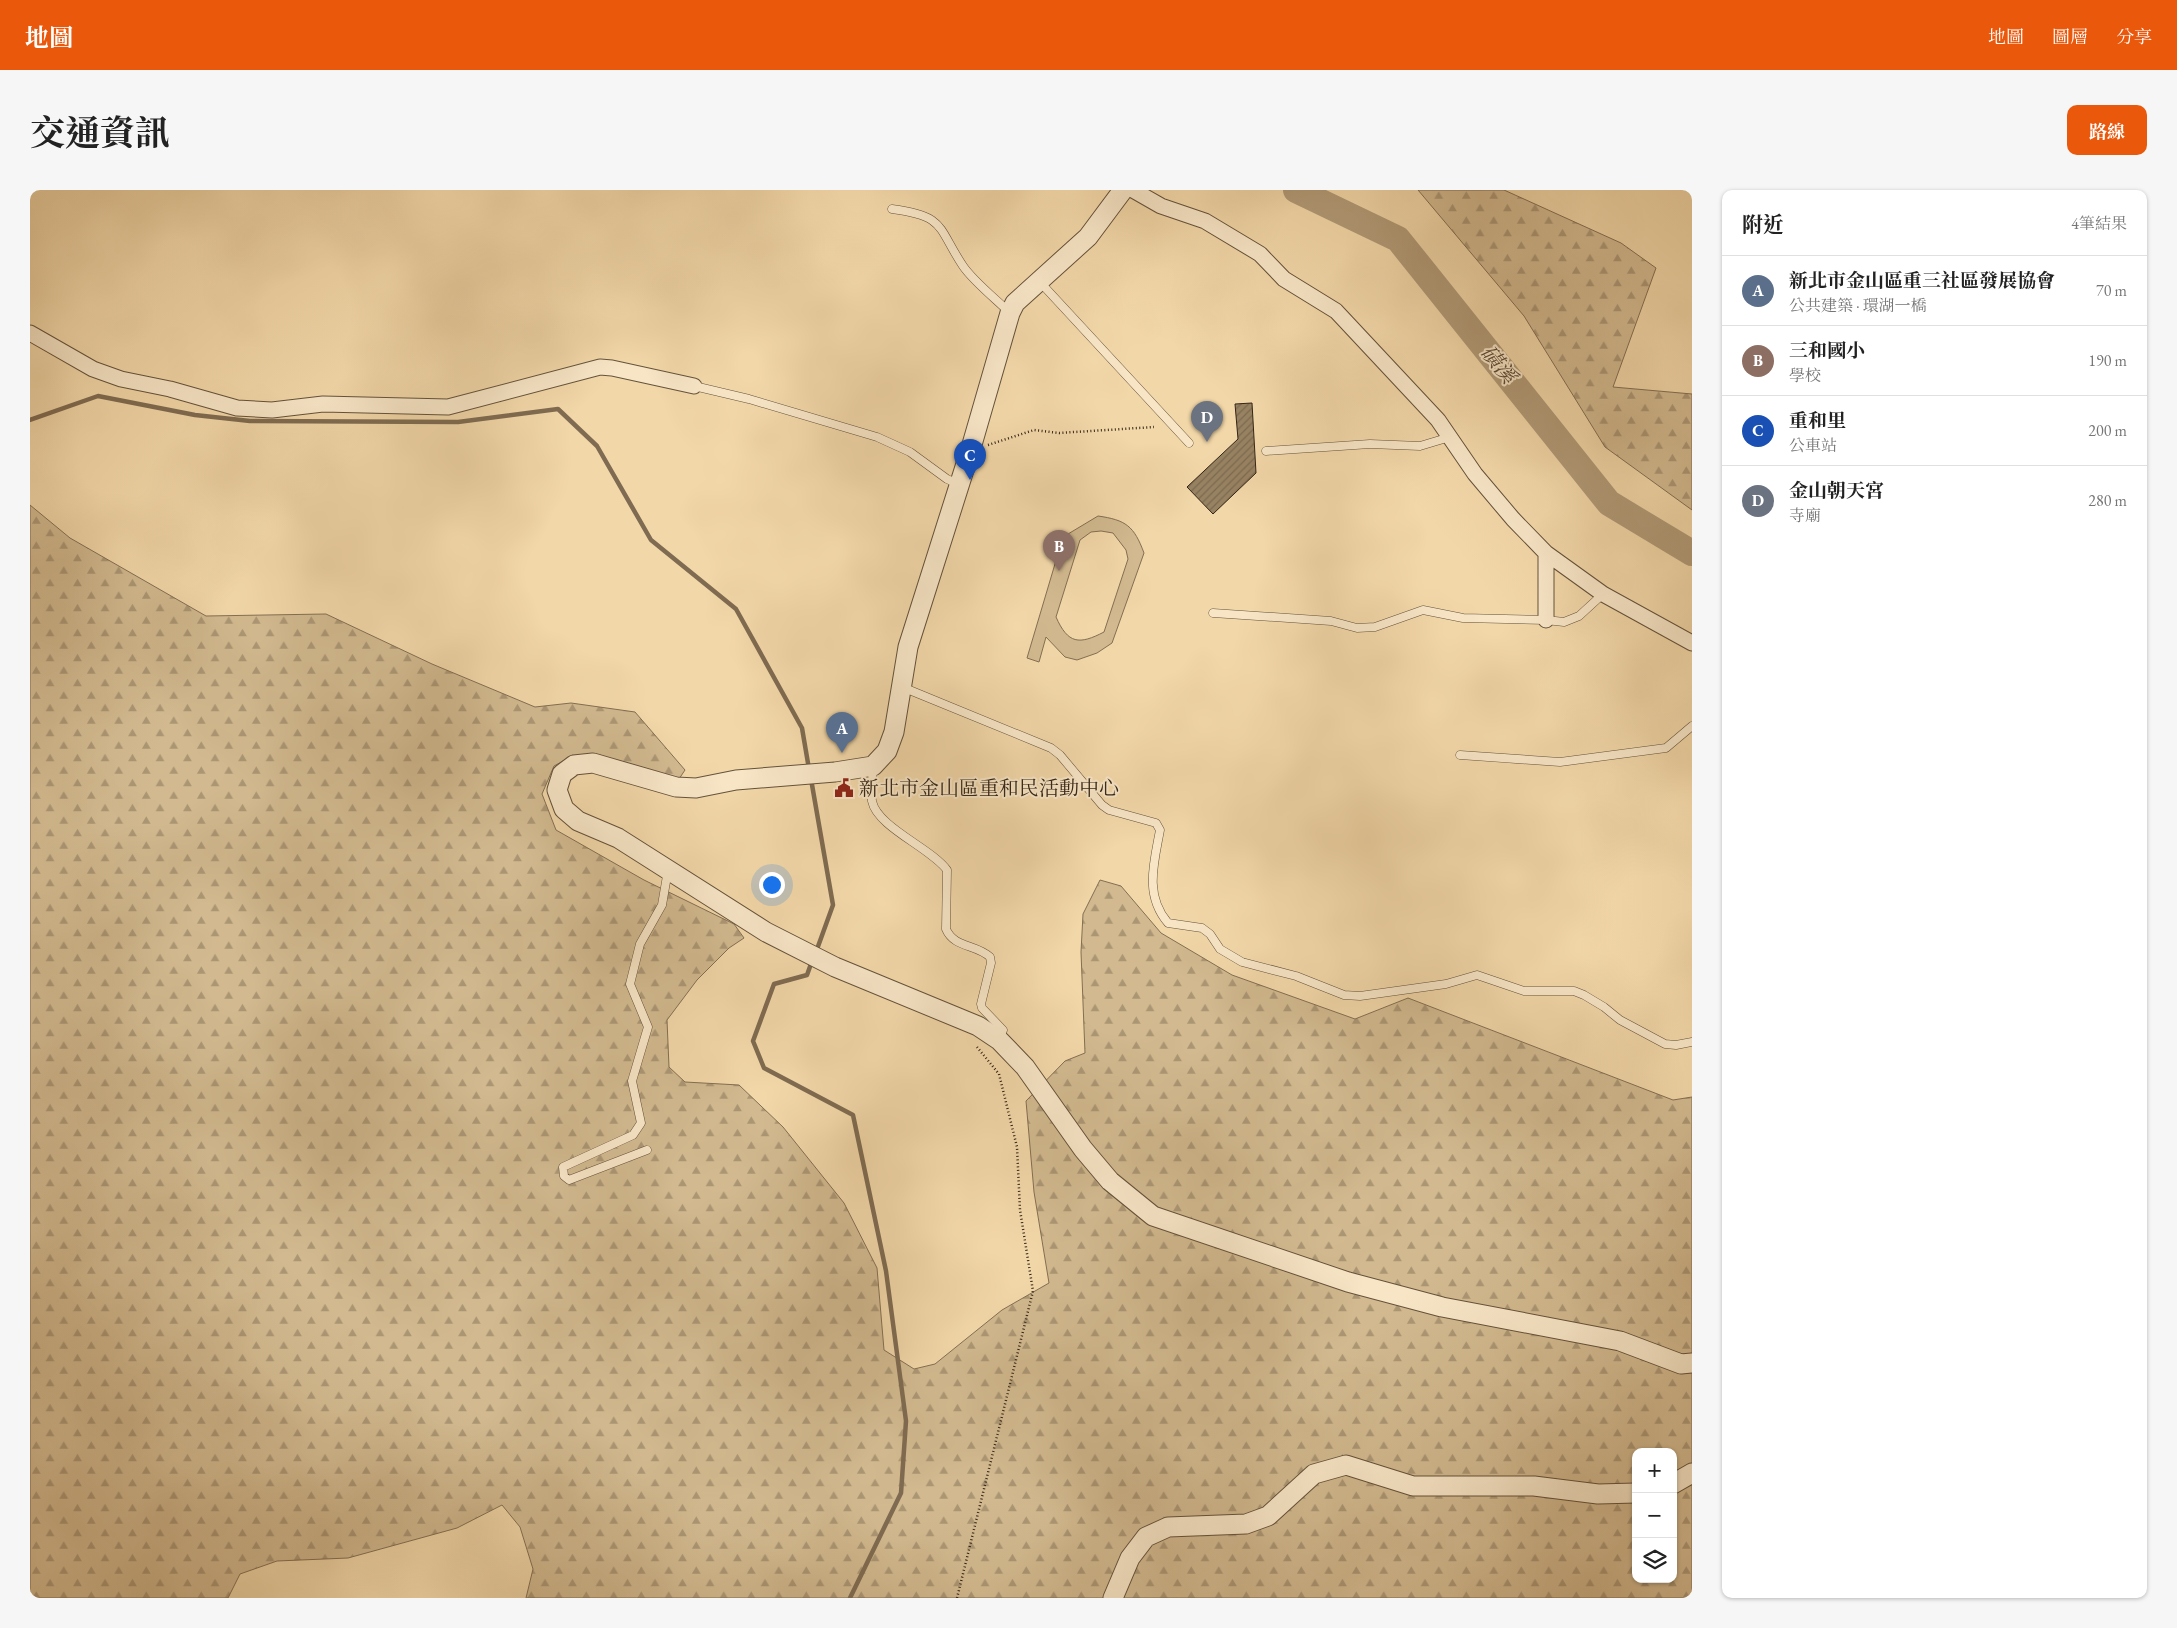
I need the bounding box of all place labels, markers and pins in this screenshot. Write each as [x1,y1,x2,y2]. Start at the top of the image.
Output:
pin: D [1191,401,1223,442]
pin: C [954,439,986,480]
pin: B [1043,530,1075,571]
pin: A [826,712,858,753]
place label: 新北市金山區重和民活動中心 [859,775,1119,801]
public building icon: 新北市金山區重和民活動中心 [833,777,855,799]

